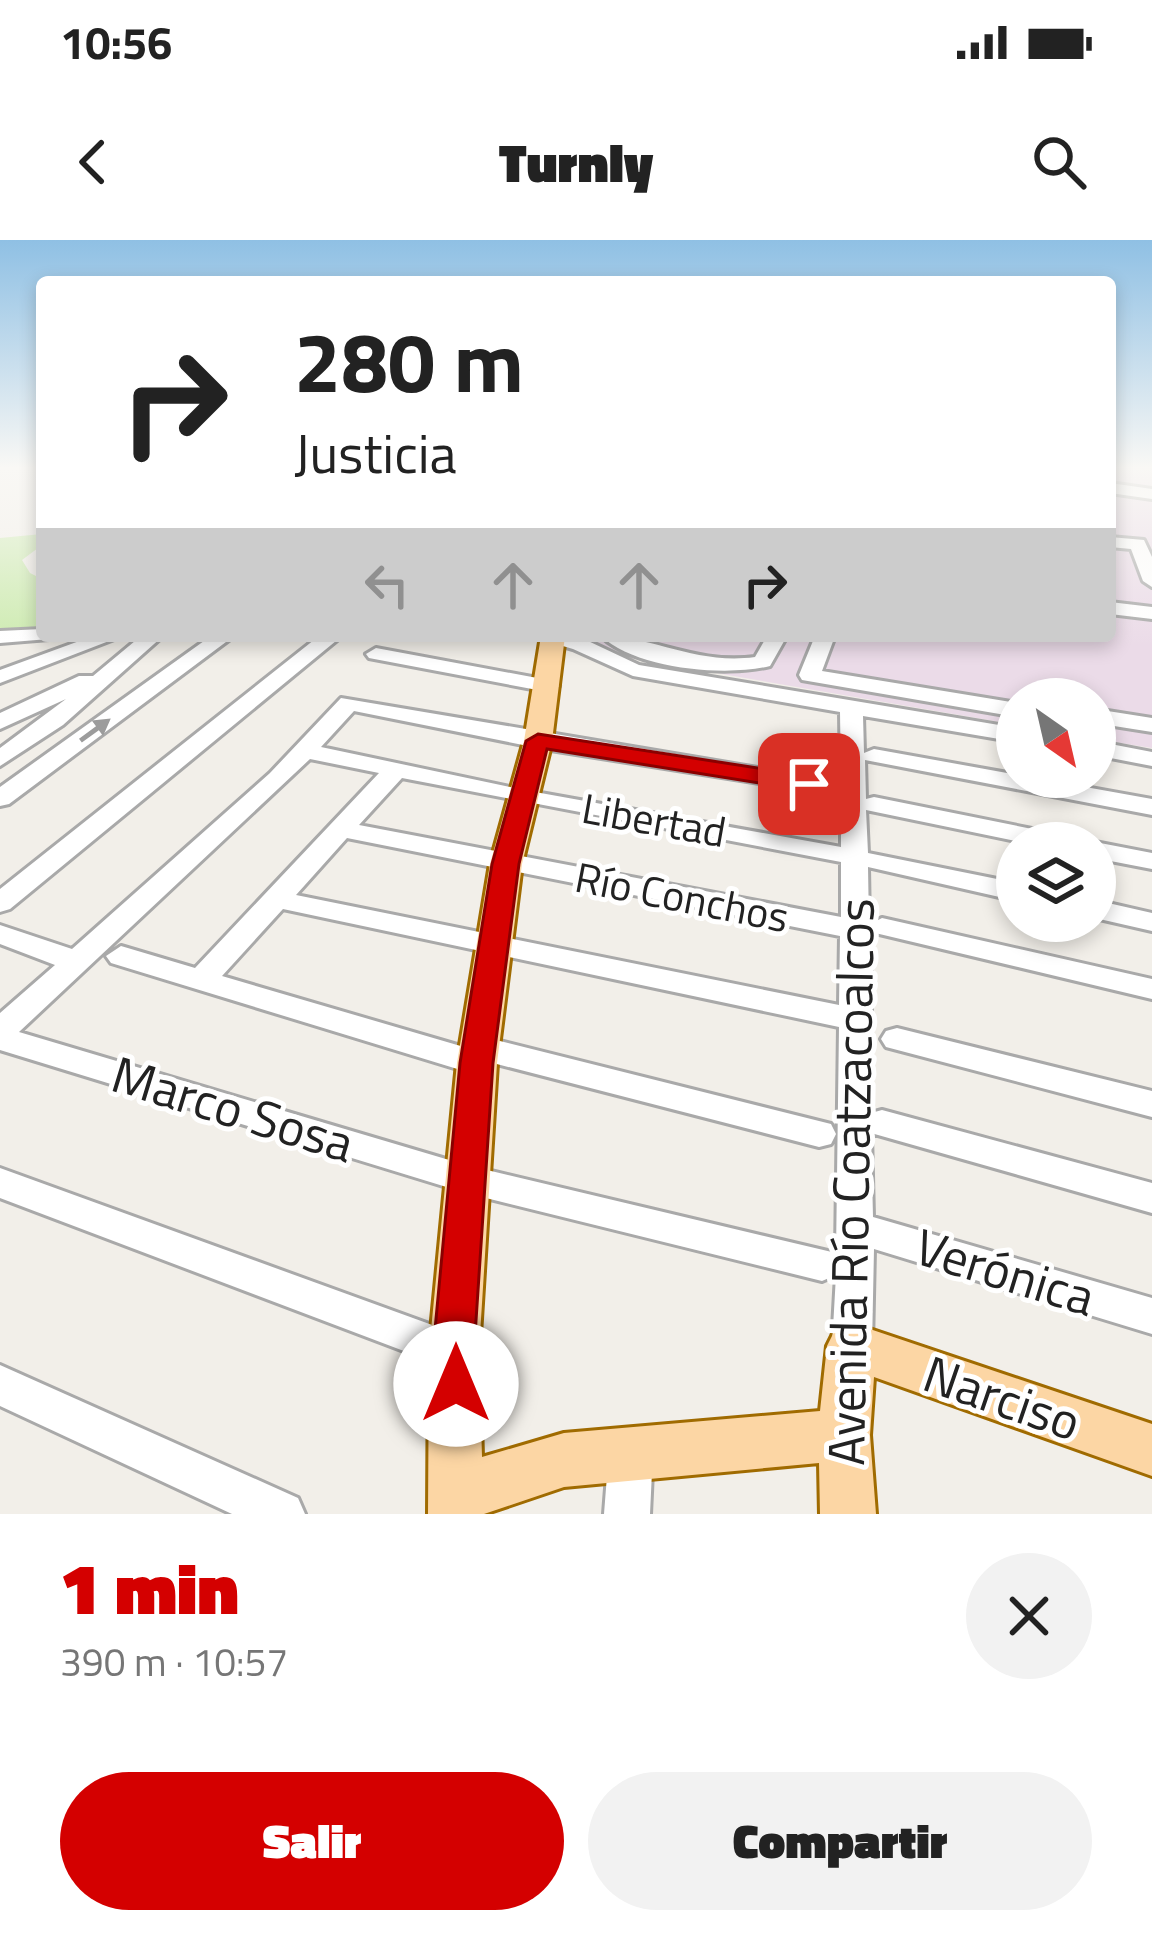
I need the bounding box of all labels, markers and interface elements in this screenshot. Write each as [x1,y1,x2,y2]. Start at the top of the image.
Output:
text: 10:56 [60,8,172,76]
text: Turnly [499,121,653,203]
icon: back [60,129,126,195]
icon: search [1026,129,1092,195]
text: 280 m [294,297,524,425]
icon: right [96,324,252,480]
text: Justicia [294,412,457,494]
icon: left [354,552,420,618]
icon: ahead [480,552,546,618]
icon: ahead [606,552,672,618]
icon: right [732,552,798,618]
north arrow [996,678,1116,798]
map controls [996,678,1116,942]
one-way arrow [79,718,111,742]
pin [758,733,860,835]
icon: arrive [776,751,842,817]
street label: Libertad [577,775,731,863]
button: layers [996,822,1116,942]
street label: Río Conchos [570,844,794,948]
street label: Avenida Río Coatzacoalcos [806,898,894,1466]
street label: Marco Sosa [103,1034,364,1182]
street label: Verónica [906,1207,1105,1335]
position arrow [393,1321,519,1447]
street label: Narciso [913,1334,1091,1460]
text: 1 min [60,1532,239,1642]
button: close [966,1553,1092,1679]
text: 390 m · 10:57 [60,1632,288,1691]
button: Salir [60,1772,564,1910]
button: Compartir [588,1772,1092,1910]

